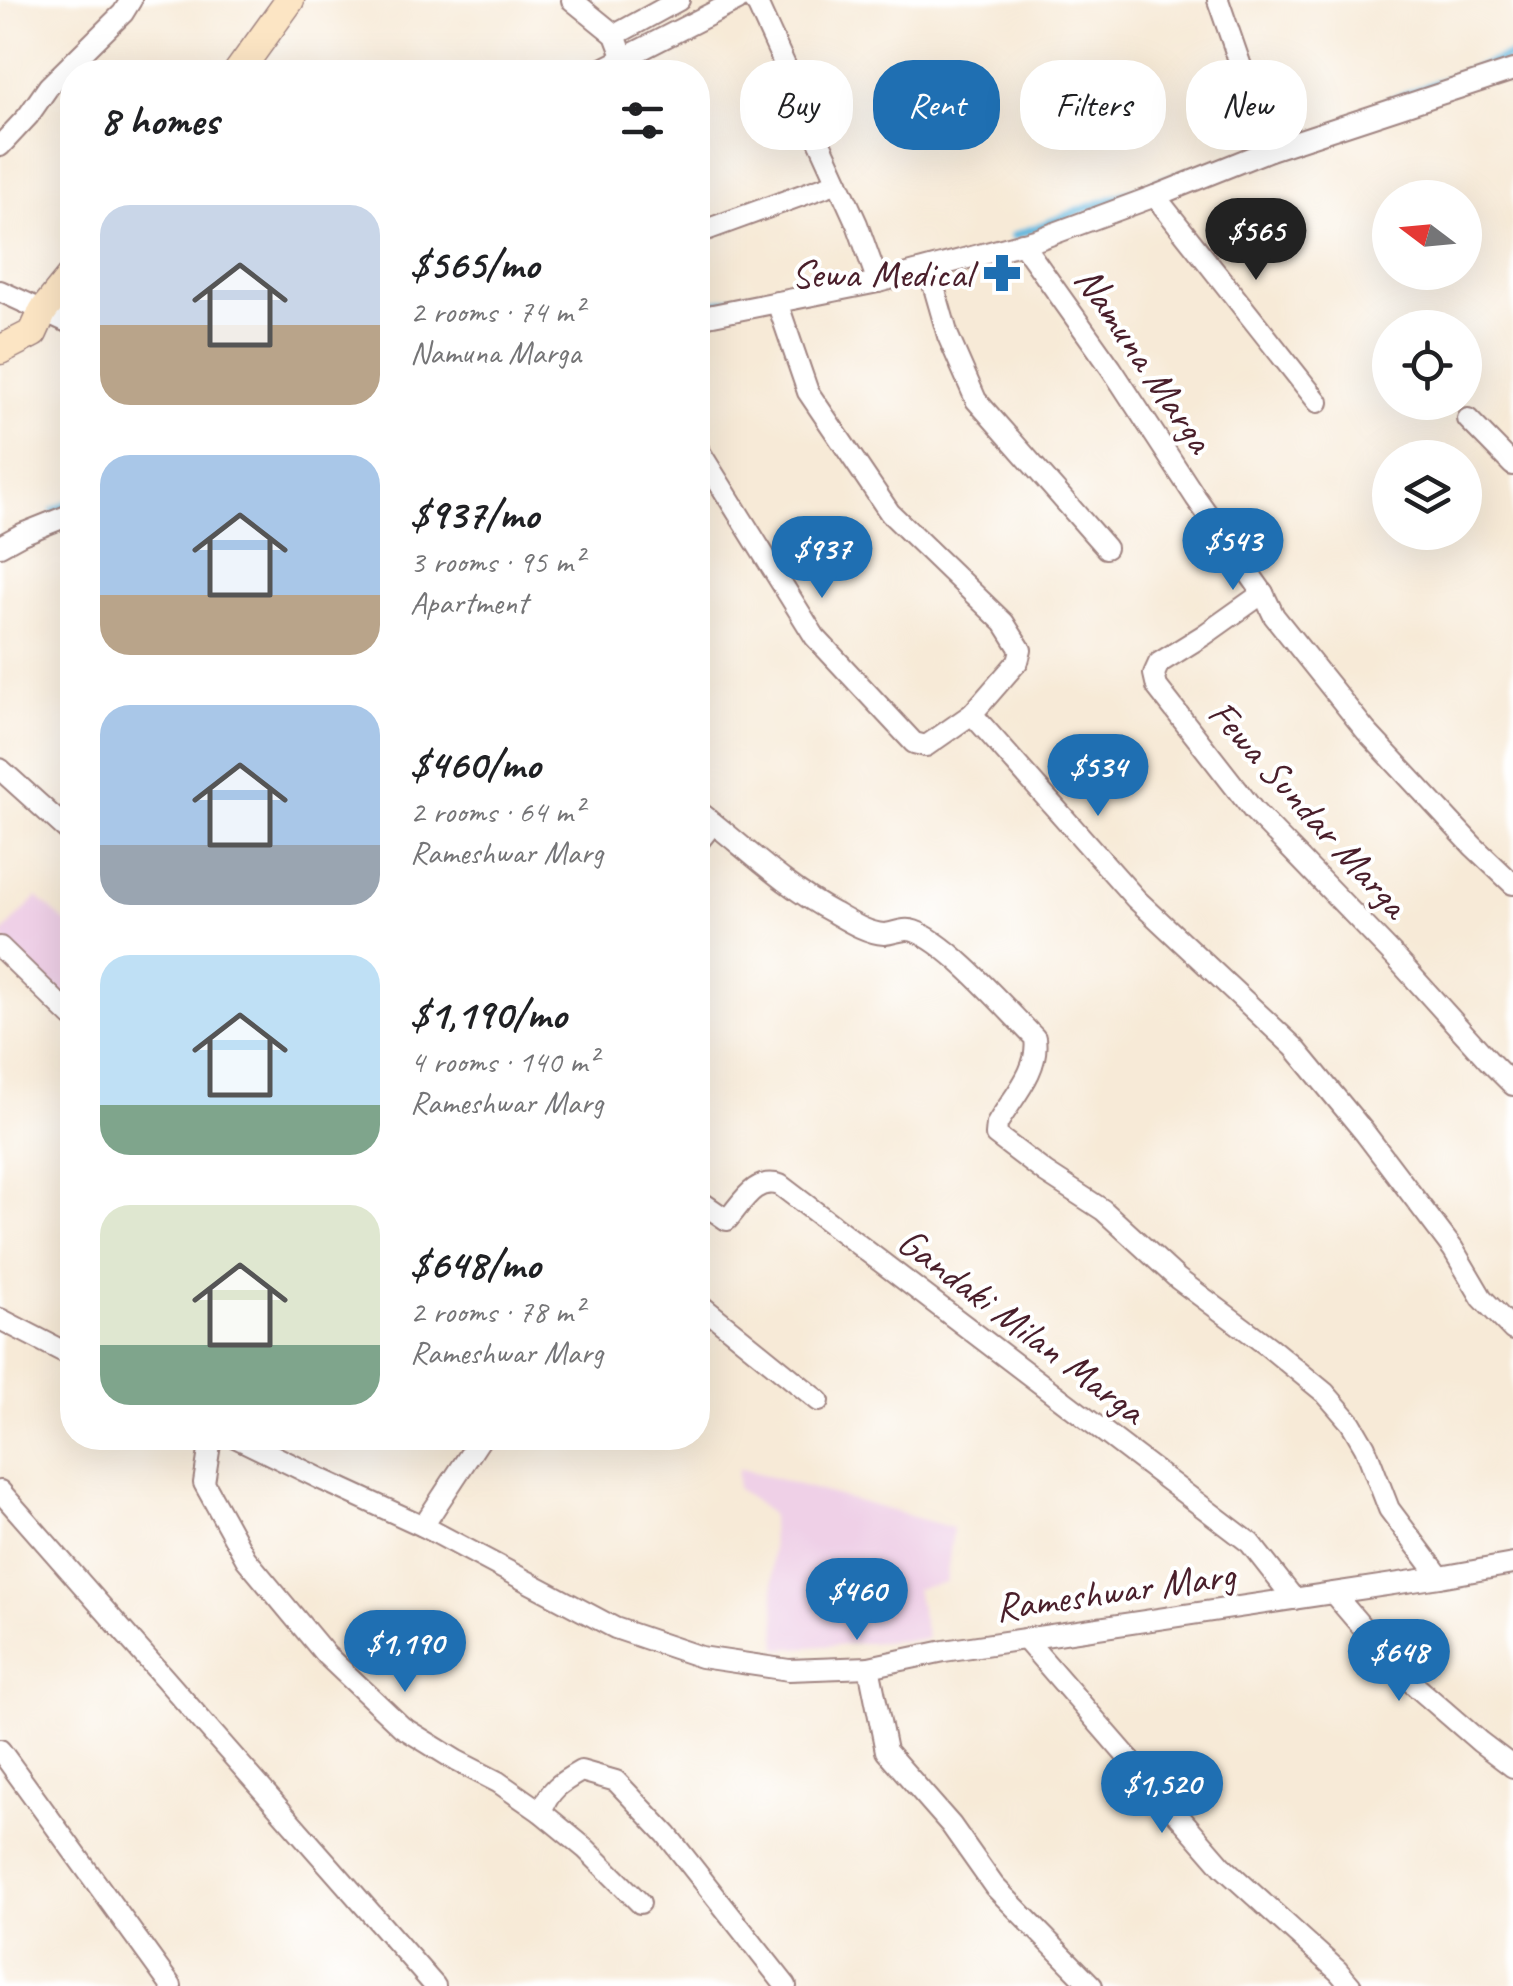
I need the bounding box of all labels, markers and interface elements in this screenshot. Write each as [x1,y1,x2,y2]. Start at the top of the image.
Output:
chip: Buy [740,60,853,150]
chip: Rent [873,60,1000,150]
chip: Filters [1020,60,1166,150]
chip: New [1186,60,1307,150]
icon: filters [615,93,670,148]
text: 8 homes [100,94,219,147]
north arrow [1372,180,1482,290]
map controls [1372,180,1482,550]
pin: $565 [1197,198,1315,283]
text: $565 [1227,210,1285,251]
text: $565/mo [410,238,539,291]
icon: home [180,245,300,365]
place label: Sewa Medical [791,249,979,299]
pharmacy icon: Sewa Medical [981,252,1023,294]
street label: Namuna Marga [1064,257,1226,465]
text: 2 rooms · 74 m² [410,291,583,332]
button: locate [1372,310,1482,420]
text: Namuna Marga [410,332,581,373]
button: layers [1372,440,1482,550]
text: $937/mo [410,488,539,541]
icon: home [180,495,300,615]
pin: $543 [1174,508,1292,593]
pin: $937 [763,516,881,601]
text: $543 [1204,520,1262,561]
text: $937 [793,528,851,569]
text: 3 rooms · 95 m² [410,541,583,582]
text: Apartment [410,582,528,623]
street label: Fewa Sundar Marga [1197,689,1422,931]
pin: $534 [1039,734,1157,819]
text: $460/mo [410,738,540,791]
icon: home [180,745,300,865]
text: $534 [1069,746,1127,787]
text: 2 rooms · 64 m² [410,791,583,832]
text: Rameshwar Marg [410,832,603,873]
text: $1,190/mo [410,988,566,1041]
icon: home [180,995,300,1115]
text: 4 rooms · 140 m² [410,1041,597,1082]
text: Rameshwar Marg [410,1082,603,1123]
street label: Gandaki Milan Marga [888,1216,1157,1437]
text: $648/mo [410,1238,540,1291]
icon: home [180,1245,300,1365]
text: 2 rooms · 78 m² [410,1291,583,1332]
text: Rameshwar Marg [410,1332,603,1373]
street label: Rameshwar Marg [992,1549,1240,1633]
pin: $460 [798,1558,916,1643]
text: $460 [828,1570,886,1611]
pin: $1,190 [324,1610,486,1695]
pin: $648 [1340,1619,1458,1704]
text: $1,190 [366,1622,444,1663]
text: $648 [1370,1631,1428,1672]
pin: $1,520 [1081,1751,1243,1836]
text: $1,520 [1123,1763,1201,1804]

